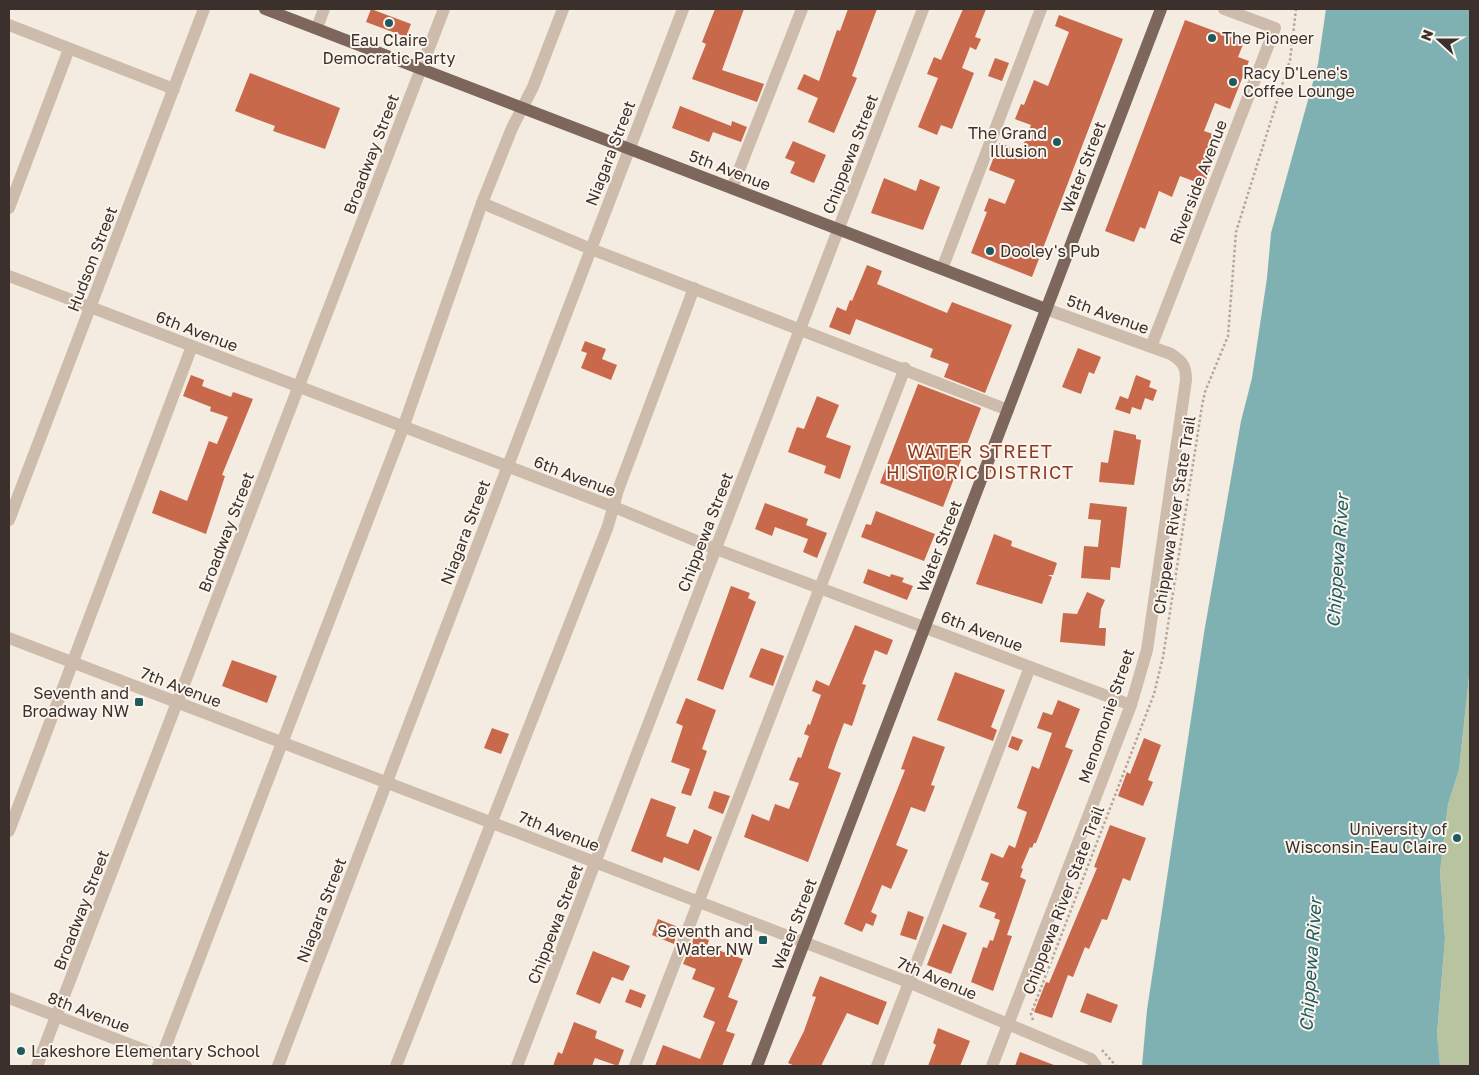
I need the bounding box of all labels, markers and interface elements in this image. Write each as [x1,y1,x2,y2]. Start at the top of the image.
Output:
north arrow [1414,15,1464,65]
marker: Eau Claire Democratic Party [383,17,395,29]
text: N [1417,27,1436,43]
place label: The Pioneer [1222,28,1314,48]
place label: Eau Claire Democratic Party [323,30,455,68]
marker: The Pioneer [1206,32,1218,44]
place label: Racy D'Lene's Coffee Lounge [1243,63,1355,101]
marker: Racy D'Lene's Coffee Lounge [1227,76,1239,88]
street label: Broadway Street [339,91,403,217]
street label: Chippewa Street [818,91,882,217]
street label: Niagara Street [581,98,639,208]
street label: Riverside Avenue [1165,117,1231,247]
street label: Water Street [1056,118,1110,216]
place label: The Grand Illusion [968,123,1047,161]
marker: The Grand Illusion [1051,136,1063,148]
street label: 5th Avenue [686,145,774,195]
street label: Hudson Street [63,204,121,314]
place label: Dooley's Pub [1000,241,1100,261]
marker: Dooley's Pub [984,245,996,257]
street label: 5th Avenue [1064,290,1152,338]
street label: 6th Avenue [153,306,241,356]
street label: Chippewa River State Trail [1148,414,1200,616]
district label: WATER STREET HISTORIC DISTRICT [886,440,1074,483]
street label: 6th Avenue [531,451,619,501]
street label: Broadway Street [194,469,258,595]
street label: Chippewa Street [673,469,737,595]
street label: Niagara Street [436,477,494,587]
water label: Chippewa River [1321,491,1353,628]
street label: Water Street [912,497,966,595]
street label: 6th Avenue [938,606,1026,656]
street label: Menomonie Street [1074,646,1138,786]
street label: 7th Avenue [138,662,224,712]
place label: Seventh and Broadway NW [22,683,129,721]
marker: Seventh and Broadway NW [133,696,145,708]
street label: Chippewa River State Trail [1018,803,1108,997]
street label: 7th Avenue [516,806,602,856]
place label: University of Wisconsin-Eau Claire [1285,819,1447,857]
marker: University of Wisconsin-Eau Claire [1451,832,1463,844]
street label: Broadway Street [49,847,113,973]
street label: Niagara Street [292,855,350,965]
street label: Chippewa Street [523,861,587,987]
street label: Water Street [767,875,821,973]
water label: Chippewa River [1294,895,1326,1032]
place label: Seventh and Water NW [657,921,753,959]
marker: Seventh and Water NW [757,934,769,946]
street label: 7th Avenue [894,952,980,1004]
street label: 8th Avenue [45,987,133,1037]
place label: Lakeshore Elementary School [31,1041,260,1061]
marker: Lakeshore Elementary School [15,1045,27,1057]

